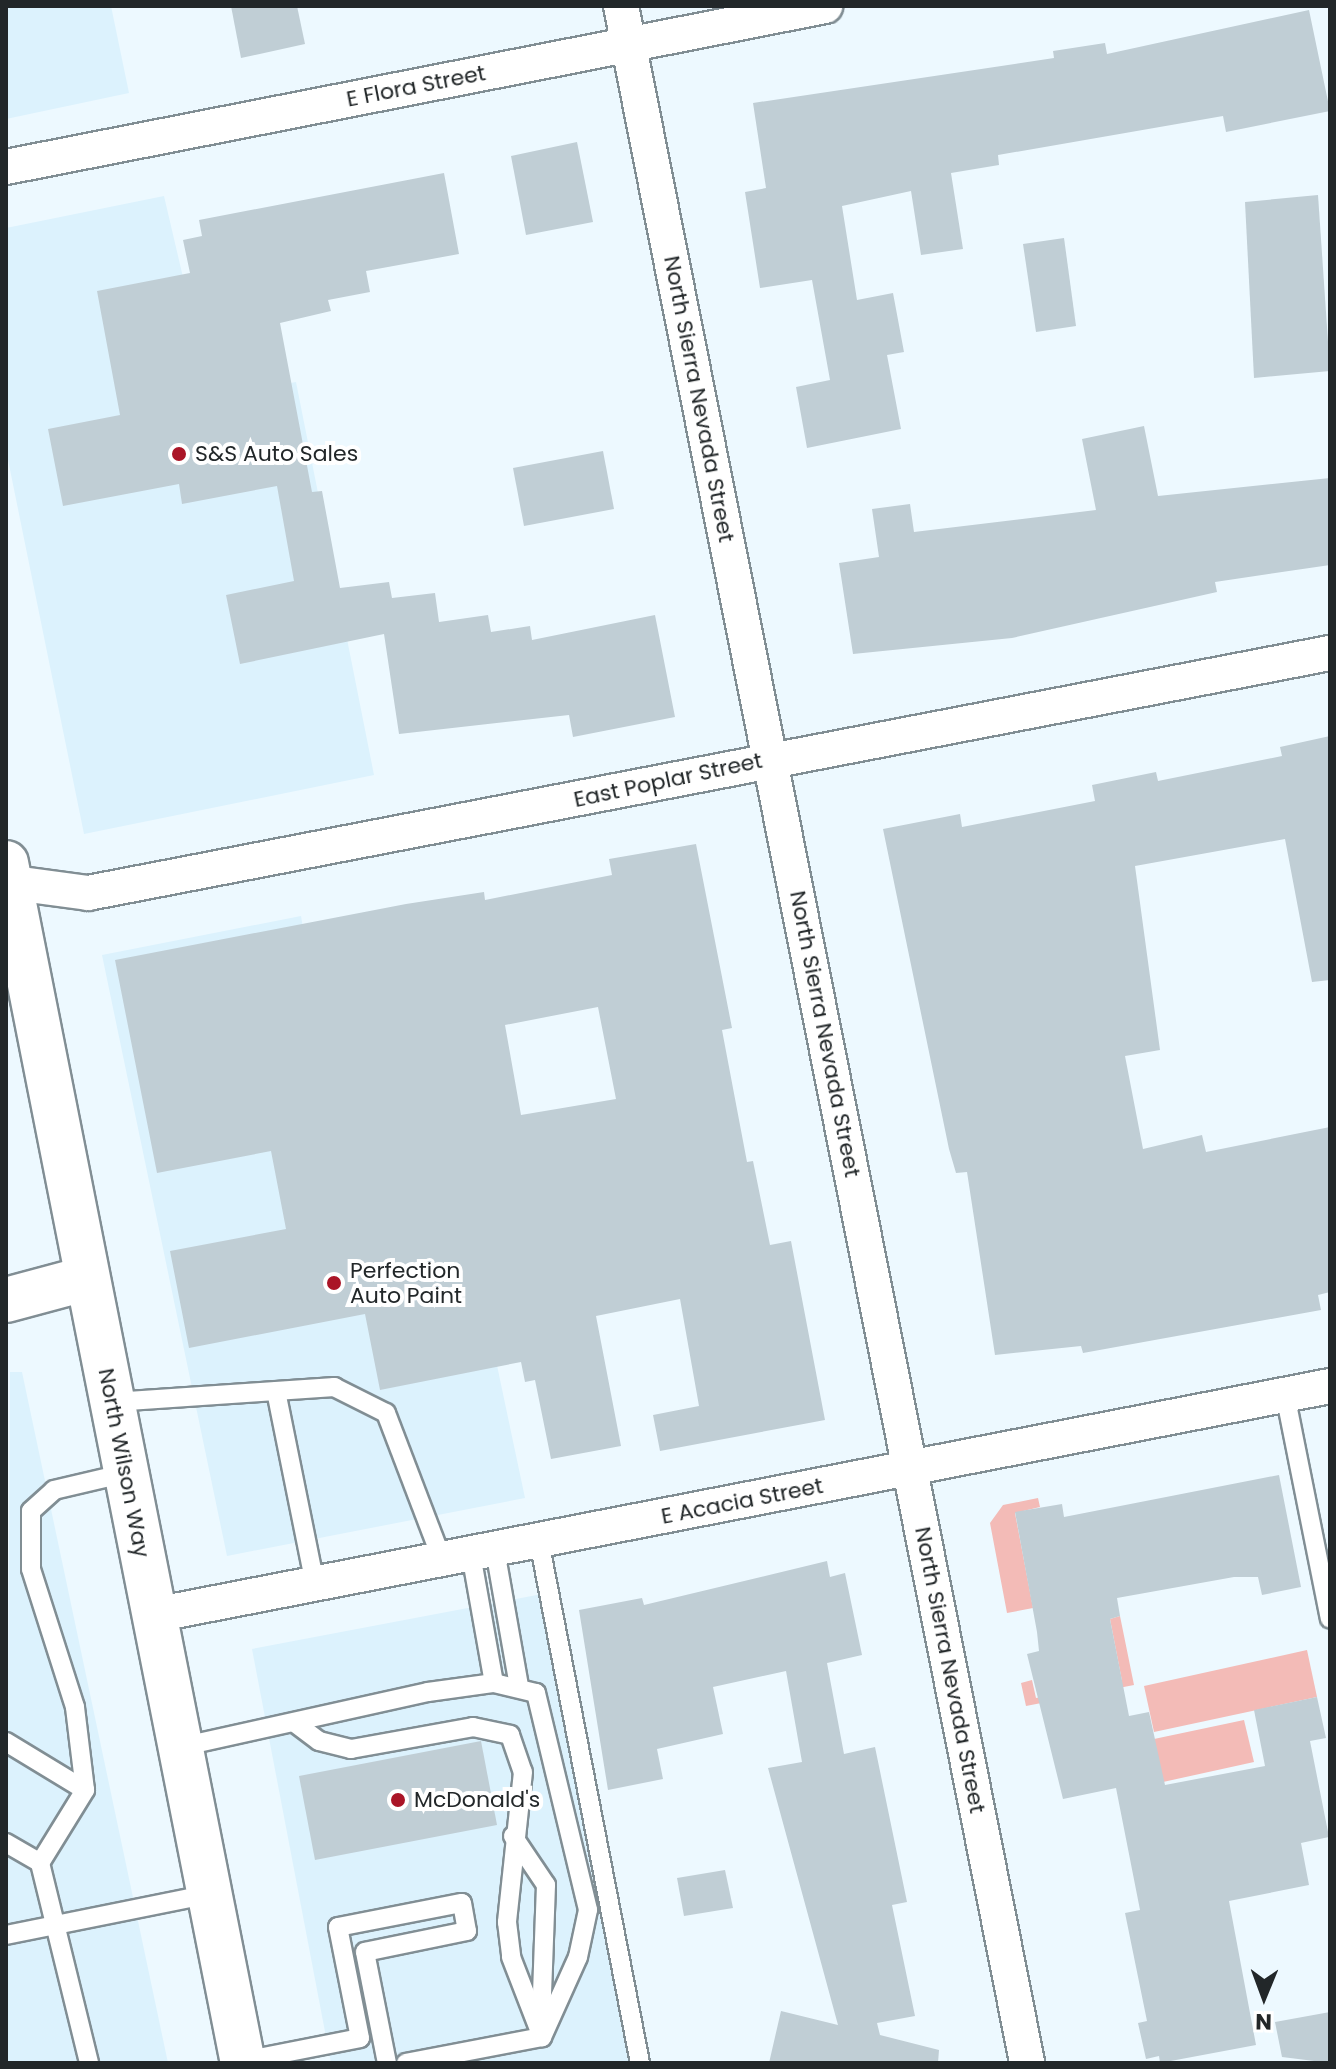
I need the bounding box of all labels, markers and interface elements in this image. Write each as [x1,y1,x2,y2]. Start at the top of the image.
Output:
street label: E Flora Street [344,60,488,112]
street label: North Sierra Nevada Street [658,254,740,544]
place label: S&S Auto Sales [195,441,358,467]
marker: S&S Auto Sales [170,445,188,463]
street label: East Poplar Street [571,747,765,813]
street label: North Sierra Nevada Street [784,889,866,1179]
place label: Perfection Auto Paint [350,1257,462,1308]
marker: Perfection Auto Paint [325,1274,343,1292]
street label: North Wilson Way [93,1366,155,1560]
street label: E Acacia Street [659,1472,825,1530]
street label: North Sierra Nevada Street [909,1525,991,1815]
place label: McDonald's [414,1787,540,1813]
marker: McDonald's [389,1791,407,1809]
north arrow [1224,1957,1304,2037]
text: N [1255,2006,1272,2037]

